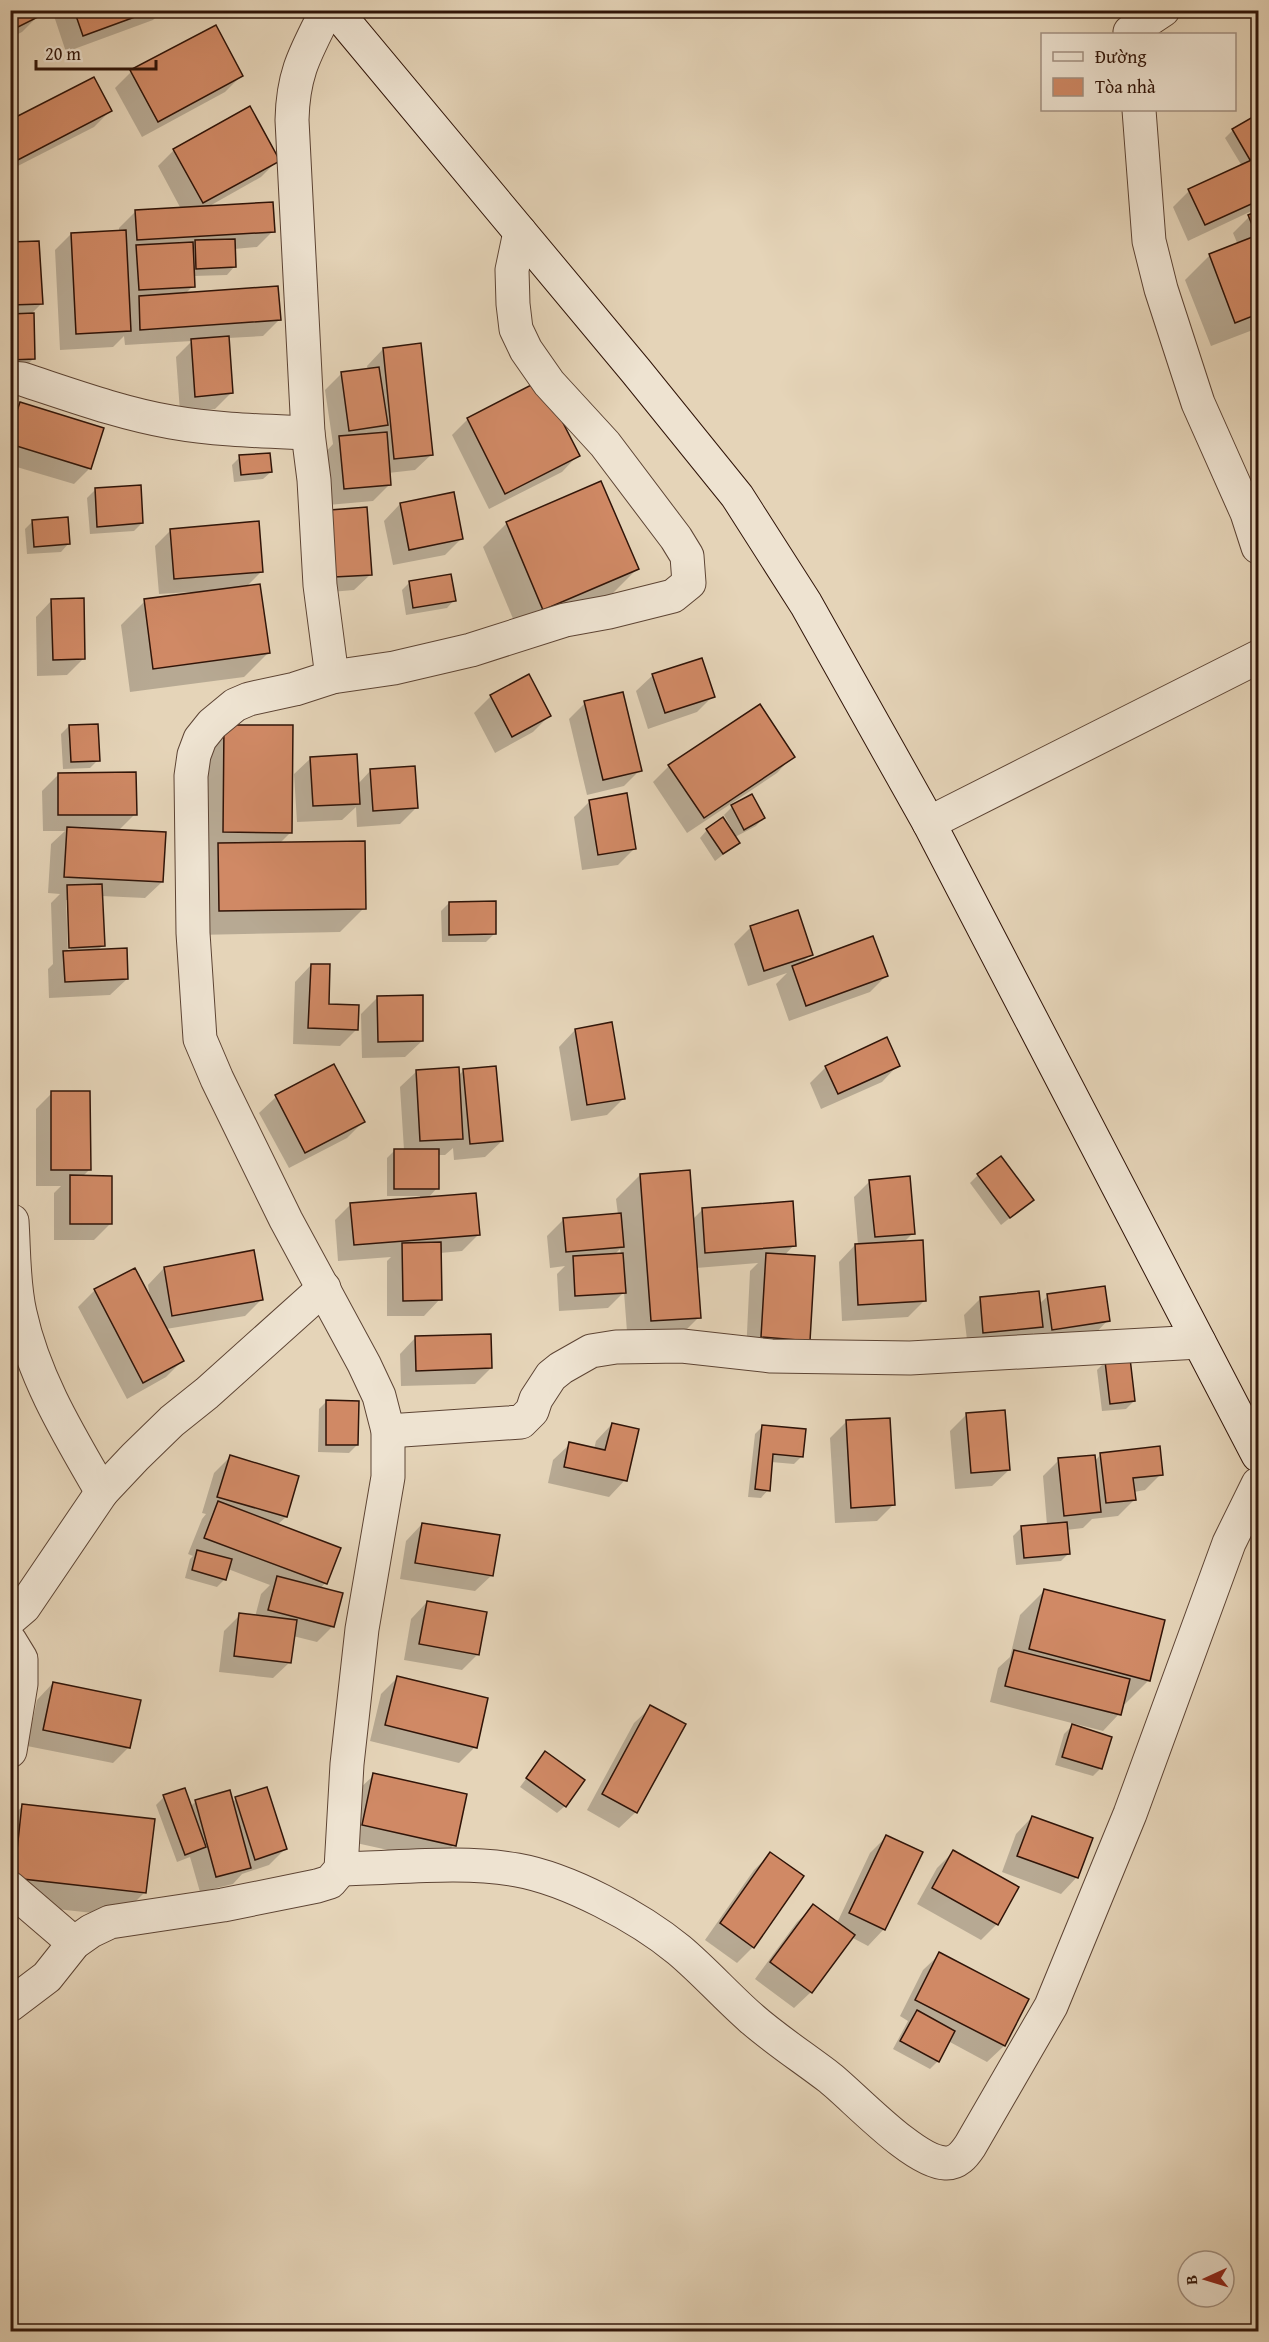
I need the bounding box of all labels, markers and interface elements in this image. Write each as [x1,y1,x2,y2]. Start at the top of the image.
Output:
scale bar [36,33,156,71]
legend [1041,33,1236,111]
text: 20 m [45,40,81,67]
text: Đường [1095,43,1146,70]
text: Tòa nhà [1095,73,1156,100]
north arrow [1176,2249,1236,2309]
text: B [1179,2274,1203,2286]

